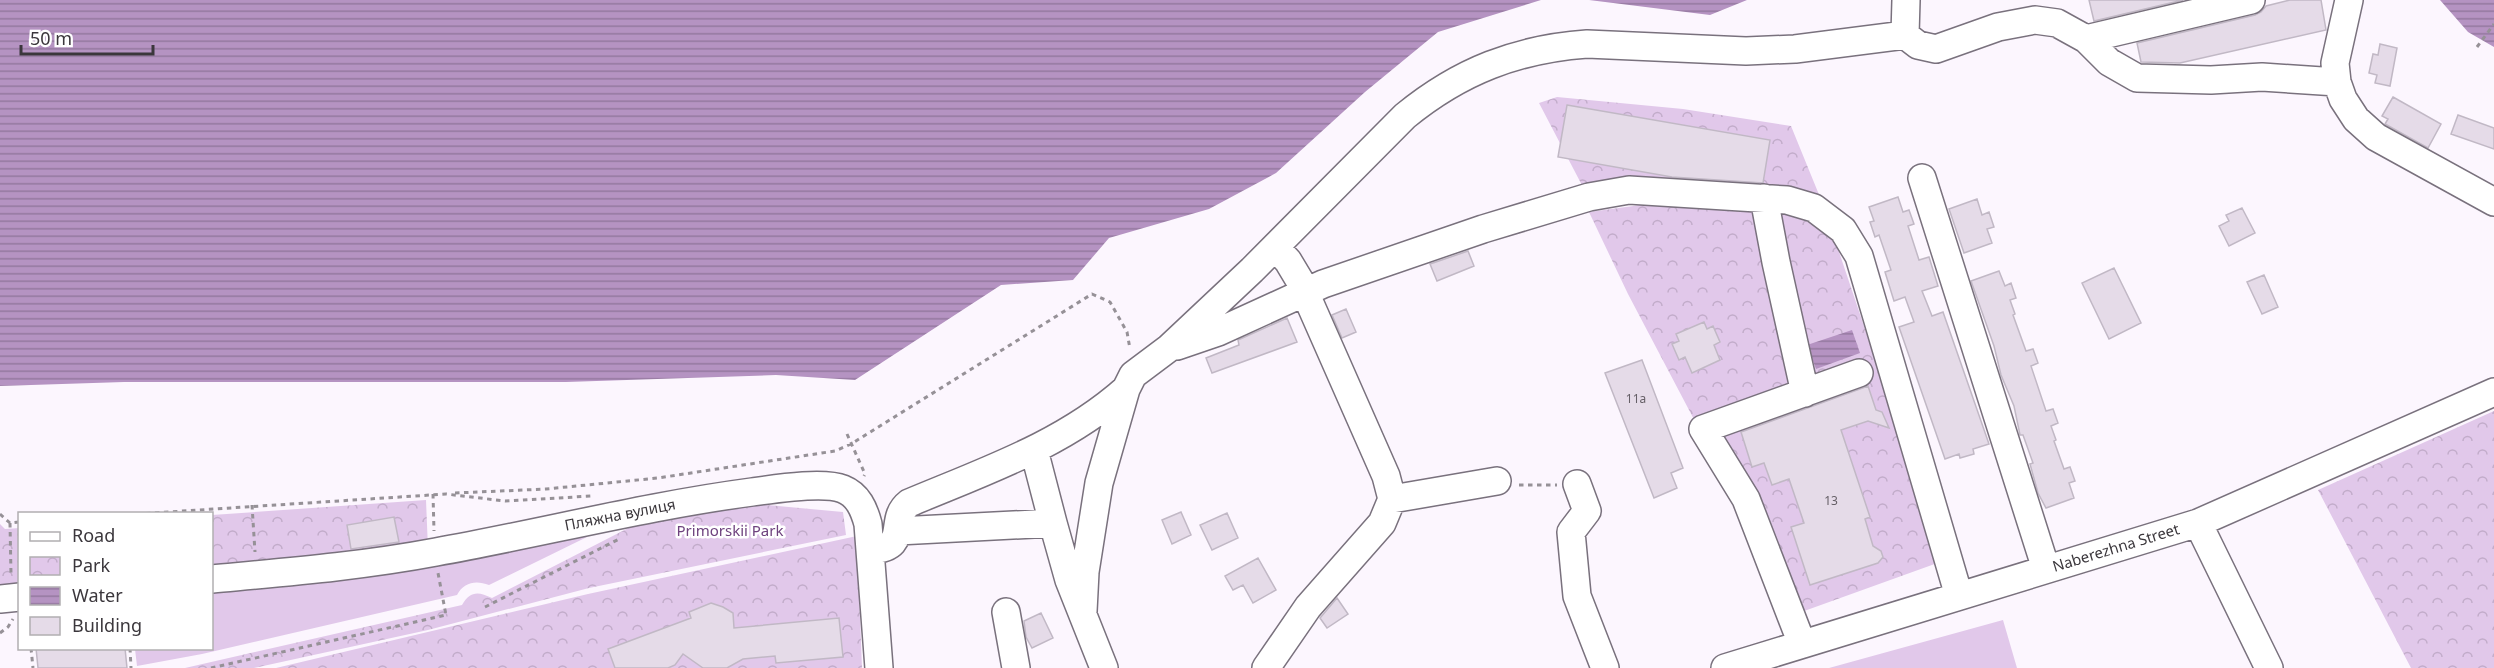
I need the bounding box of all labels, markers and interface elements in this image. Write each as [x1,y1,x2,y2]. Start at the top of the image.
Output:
scale bar [21,18,153,56]
text: 50 m [30,26,72,50]
house number: 11а [1626,390,1646,407]
house number: 13 [1824,492,1838,509]
street label: Пляжна вулиця [563,493,677,535]
legend [18,512,213,650]
street label: Naberezhna Street [2050,518,2182,576]
park label: Primorskii Park [677,520,783,540]
text: Road [72,523,115,547]
text: Park [72,553,110,577]
text: Water [72,583,123,607]
text: Building [72,613,142,637]

